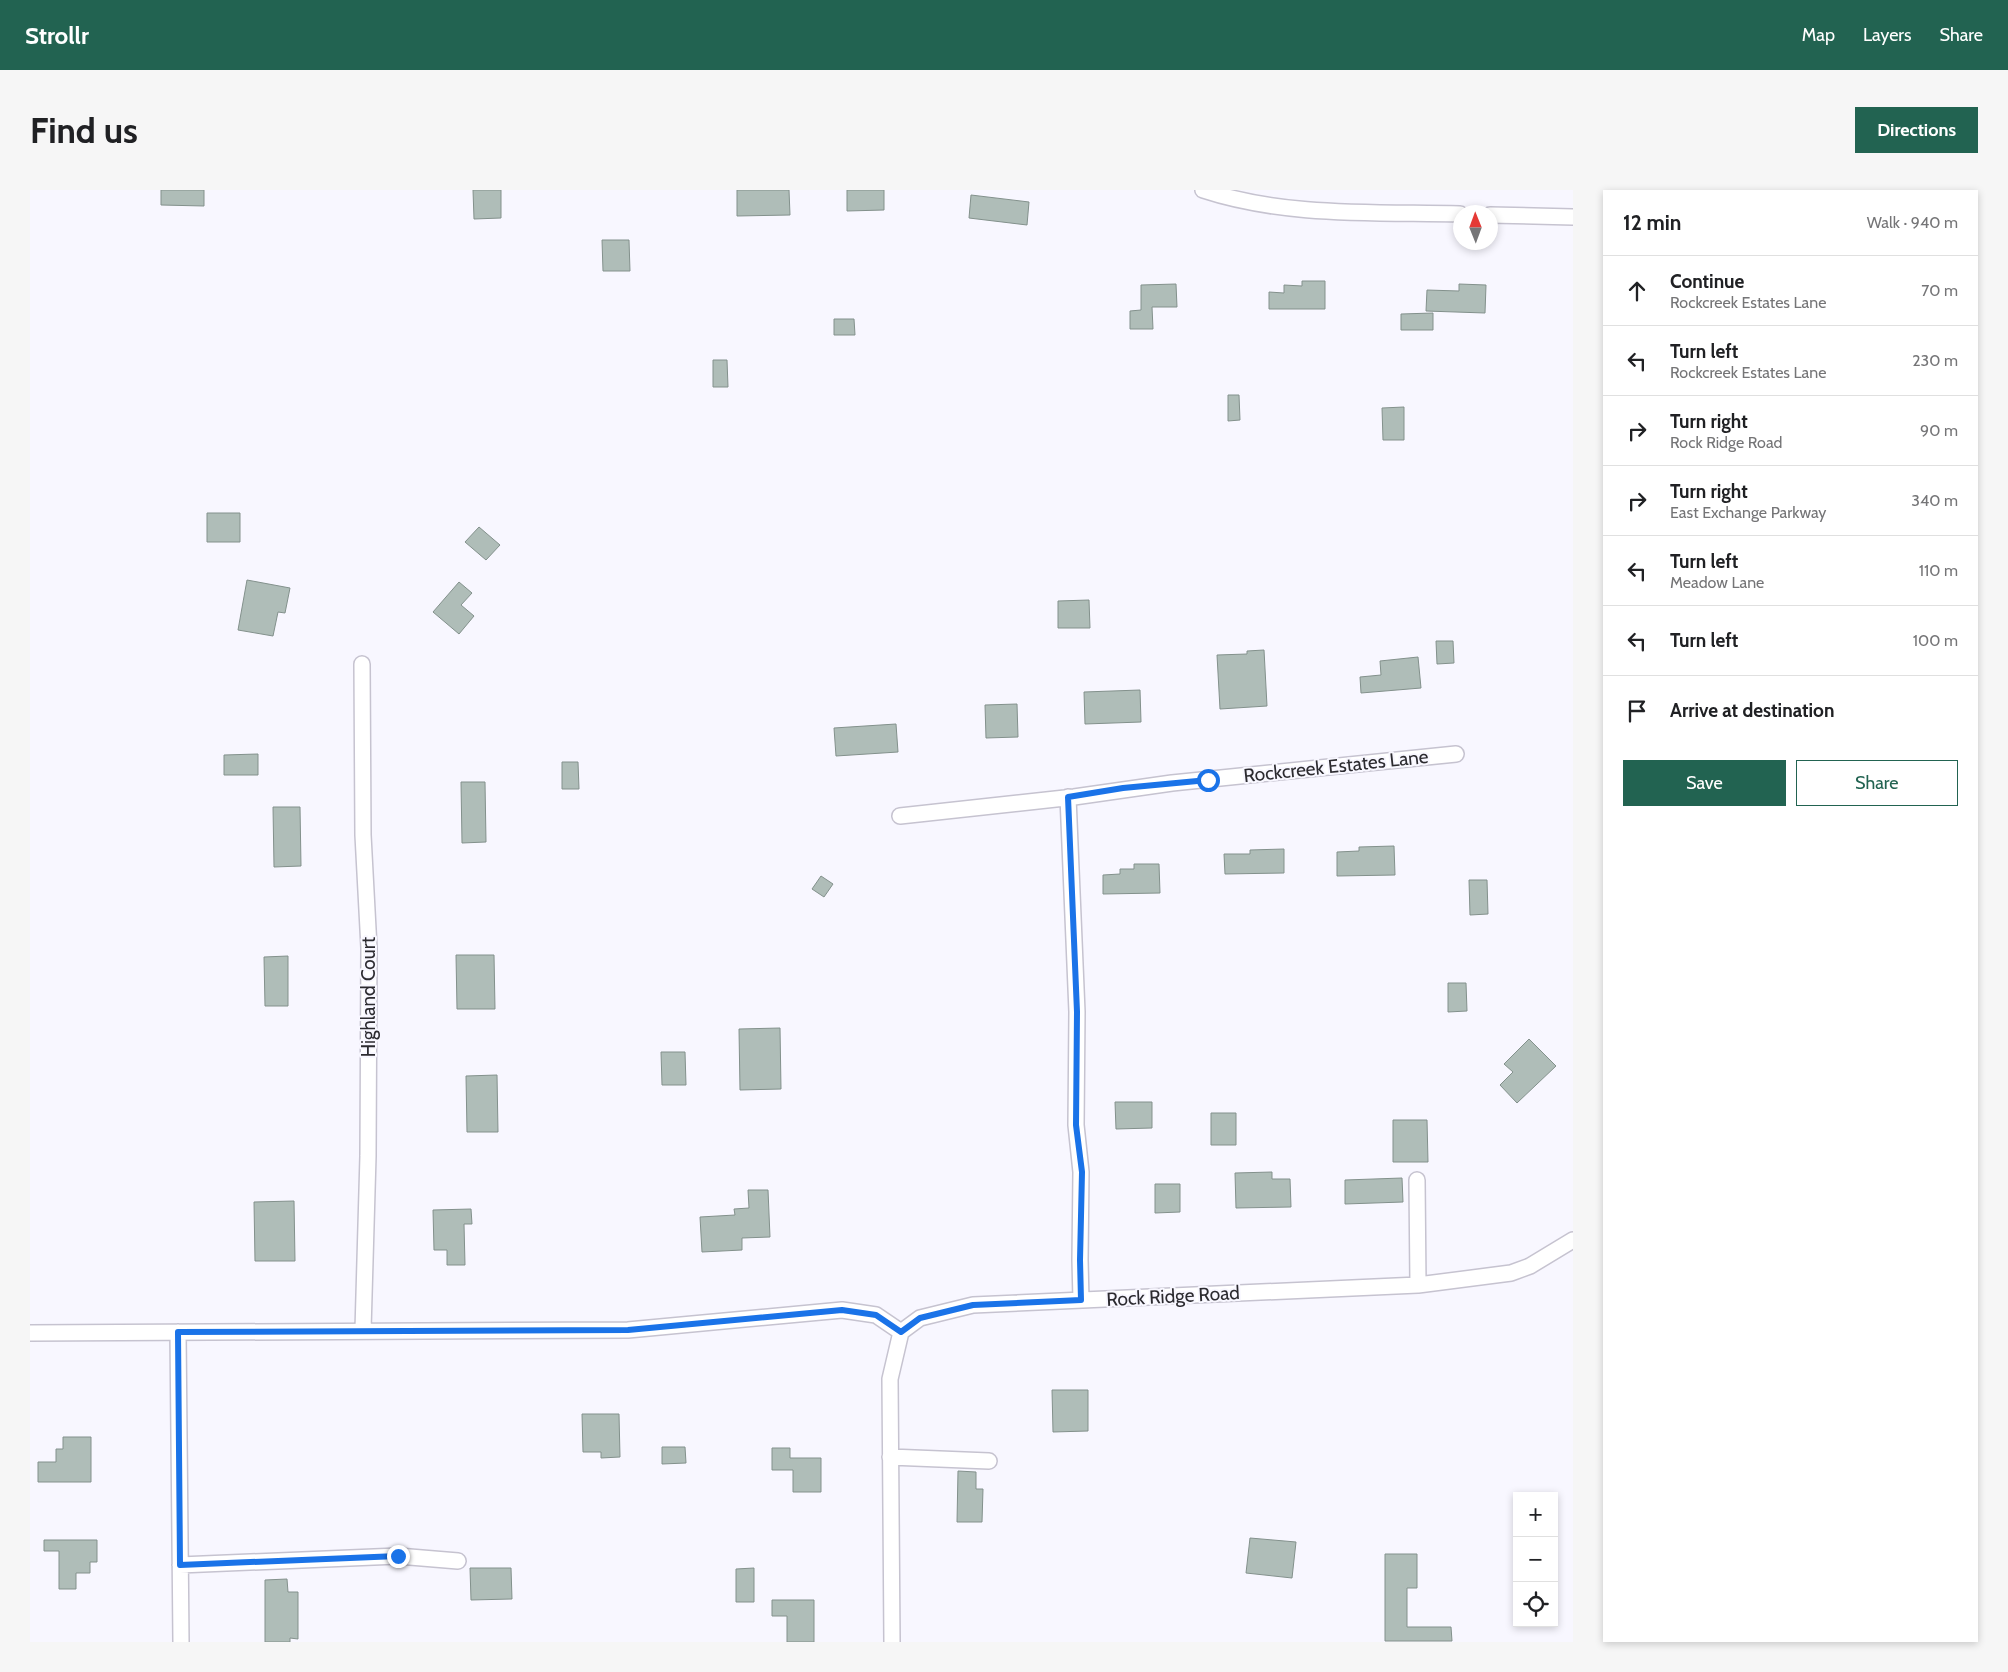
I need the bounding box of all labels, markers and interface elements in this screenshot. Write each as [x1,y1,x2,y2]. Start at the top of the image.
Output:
text: Strollr [25,21,89,50]
text: Map [1802,24,1835,46]
text: Layers [1863,24,1912,46]
text: Share [1940,24,1983,46]
button: Directions [1855,107,1978,153]
text: Find us [30,109,138,152]
north arrow [1453,205,1498,250]
text: 12 min [1623,210,1681,235]
text: Walk · 940 m [1867,213,1958,232]
text: Continue [1670,270,1744,293]
icon: ahead [1623,277,1651,305]
text: 70 m [1921,281,1958,300]
text: Rockcreek Estates Lane [1670,293,1826,312]
text: Turn left [1670,340,1738,363]
icon: left [1623,347,1651,375]
text: 230 m [1912,351,1958,370]
text: Rockcreek Estates Lane [1670,363,1826,382]
text: Turn right [1670,410,1748,433]
icon: right [1623,417,1651,445]
text: 90 m [1920,421,1958,440]
text: Rock Ridge Road [1670,433,1782,452]
text: Turn right [1670,480,1748,503]
icon: right [1623,487,1651,515]
text: 340 m [1911,491,1958,510]
text: East Exchange Parkway [1670,503,1826,522]
text: Turn left [1670,550,1738,573]
icon: left [1623,557,1651,585]
text: 110 m [1919,561,1958,580]
text: Meadow Lane [1670,573,1764,592]
icon: left [1623,627,1651,655]
text: Turn left [1670,629,1738,652]
text: 100 m [1913,631,1958,650]
icon: arrive [1623,697,1651,725]
text: Arrive at destination [1670,699,1834,722]
street label: Rockcreek Estates Lane [1242,745,1430,787]
button: Save [1623,760,1786,806]
button: Share [1796,760,1958,806]
route start [1197,769,1220,792]
street label: Highland Court [357,936,380,1057]
street label: Rock Ridge Road [1106,1281,1240,1311]
map controls [1513,1492,1558,1627]
button: + [1513,1492,1558,1537]
button: − [1513,1537,1558,1582]
route end [387,1545,410,1568]
button: locate [1513,1582,1558,1627]

